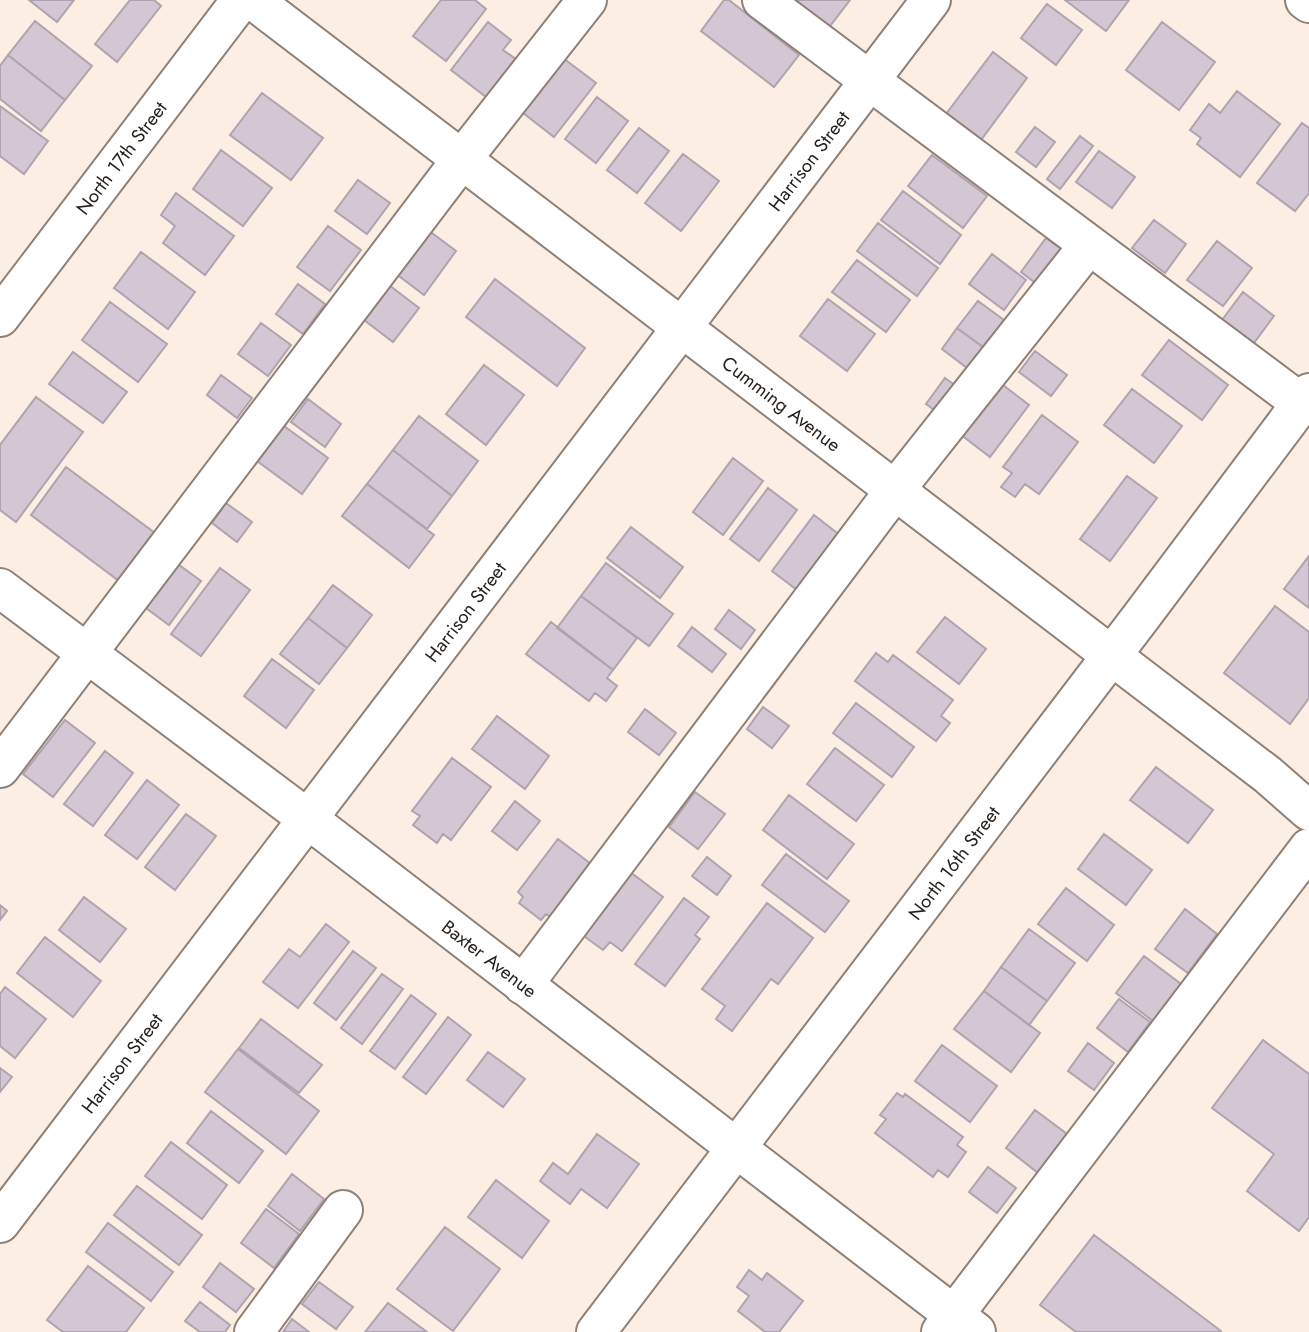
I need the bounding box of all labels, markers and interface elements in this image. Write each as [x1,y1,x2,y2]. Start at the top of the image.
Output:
street label: North 17th Street [70,95,174,220]
street label: Harrison Street [762,105,856,217]
street label: Cumming Avenue [716,350,847,458]
street label: Harrison Street [419,556,513,668]
street label: North 16th Street [902,800,1007,926]
street label: Baxter Avenue [436,914,543,1004]
street label: Harrison Street [75,1007,169,1119]

